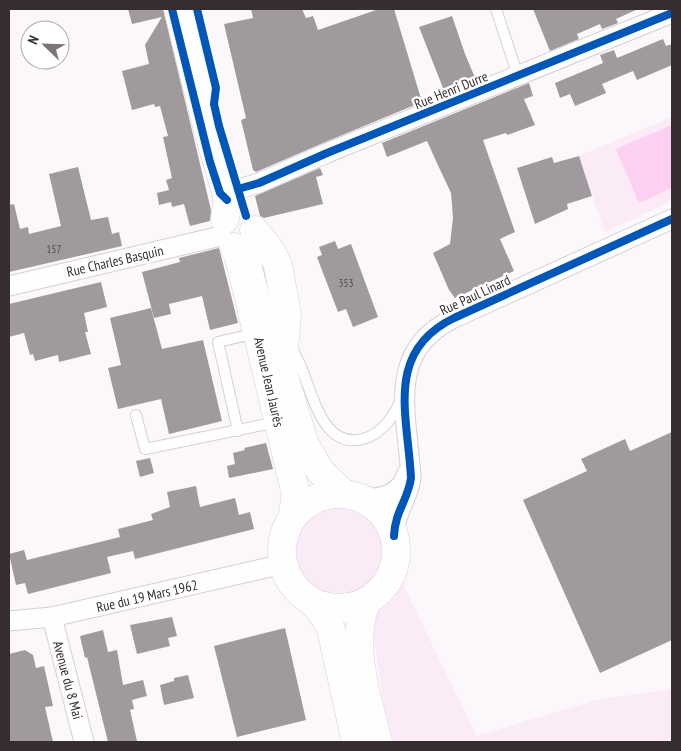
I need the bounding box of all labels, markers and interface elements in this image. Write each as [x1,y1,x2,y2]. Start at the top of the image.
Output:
north arrow [20,20,70,70]
text: N [23,33,43,47]
street label: Rue Henri Durre [412,67,491,113]
street label: Rue Charles Basquin [65,241,165,281]
house number: 157 [47,242,61,256]
street label: Rue Paul Linard [437,271,513,319]
house number: 353 [339,276,353,290]
street label: Avenue Jean Jaurès [250,335,288,429]
street label: Rue du 19 Mars 1962 [95,576,199,616]
street label: Avenue du 8 Mai [49,639,87,721]

